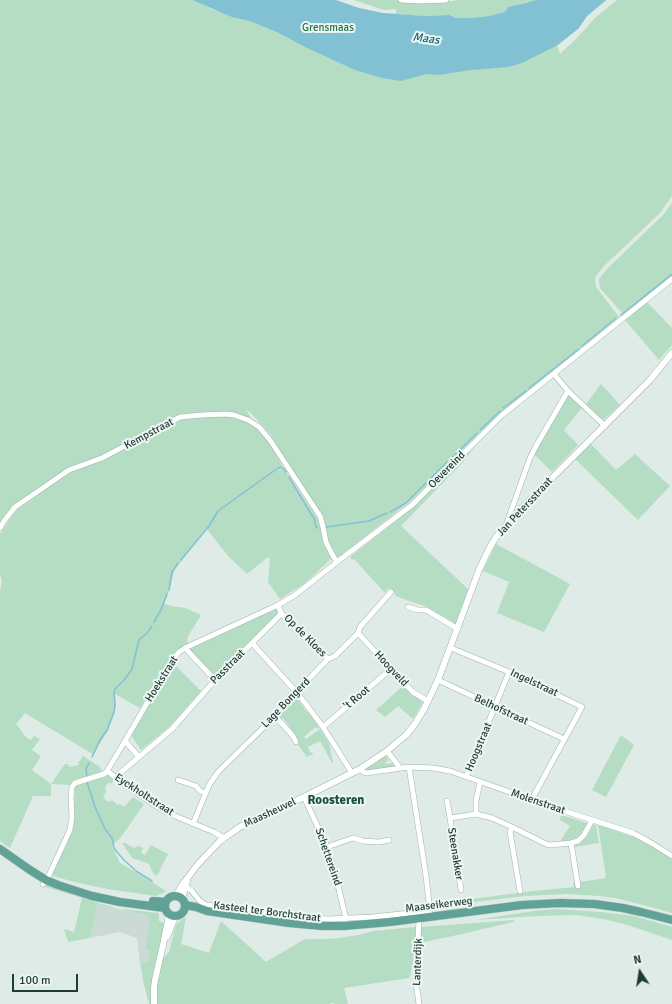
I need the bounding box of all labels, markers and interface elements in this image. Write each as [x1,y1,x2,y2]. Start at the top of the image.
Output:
park label: Grensmaas [302,21,354,35]
water label: Maas [412,30,440,48]
street label: Kempstraat [122,415,176,453]
street label: Oevereind [426,449,468,491]
street label: Jan Petersstraat [494,475,556,539]
street label: Op de Kloes [281,612,329,660]
street label: Passtraat [208,647,248,687]
street label: Hoogveld [371,648,411,690]
street label: Hoekstraat [143,654,181,704]
street label: Ingelstraat [508,666,560,700]
street label: Lage Bongerd [259,675,313,731]
street label: 't Root [341,683,373,713]
street label: Belhofstraat [472,692,530,728]
street label: Hoogstraat [463,720,495,774]
street label: Eyckholtstraat [112,771,176,819]
street label: Molenstraat [509,787,567,817]
district label: Roosteren [308,793,364,809]
street label: Maasheuvel [242,795,298,831]
street label: Schettereind [312,826,344,888]
street label: Steenakker [444,827,466,881]
street label: Maaseikerweg [405,894,473,916]
street label: Kasteel ter Borchstraat [213,899,321,925]
street label: Lanterdijk [411,938,425,986]
north arrow [620,952,660,992]
text: N [632,953,642,967]
scale bar [14,966,80,992]
text: 100 m [19,973,51,988]

